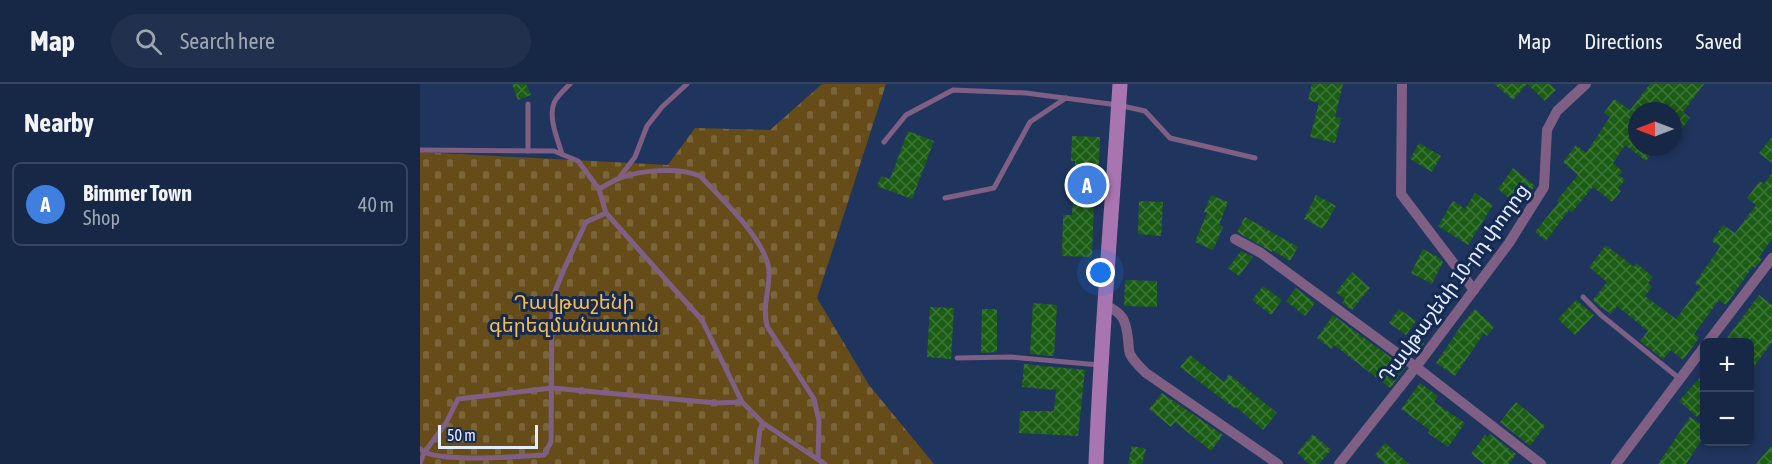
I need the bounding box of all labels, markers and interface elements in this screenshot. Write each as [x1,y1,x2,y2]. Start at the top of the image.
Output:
search box [111,14,531,68]
text: Map [30,25,75,57]
icon: search [132,25,165,58]
text: Search here [180,28,275,54]
text: Map [1517,29,1551,53]
text: Directions [1584,29,1663,53]
text: Saved [1696,29,1742,53]
north arrow [1628,102,1682,156]
text: Nearby [24,108,94,138]
pin: A [1068,162,1106,208]
street label: Դավթաշենի 10-րդ փողոց [1373,179,1534,388]
text: Bimmer Town [83,180,192,206]
text: A [41,193,50,216]
text: 40 m [358,193,394,216]
text: Shop [83,206,120,229]
your location [1086,258,1115,287]
park label: Դավթաշենի գերեզմանատուն [489,290,659,337]
map controls [1700,338,1754,446]
button: + [1700,338,1754,392]
button: − [1700,392,1754,446]
scale bar [438,422,538,450]
text: 50 m [447,426,476,444]

